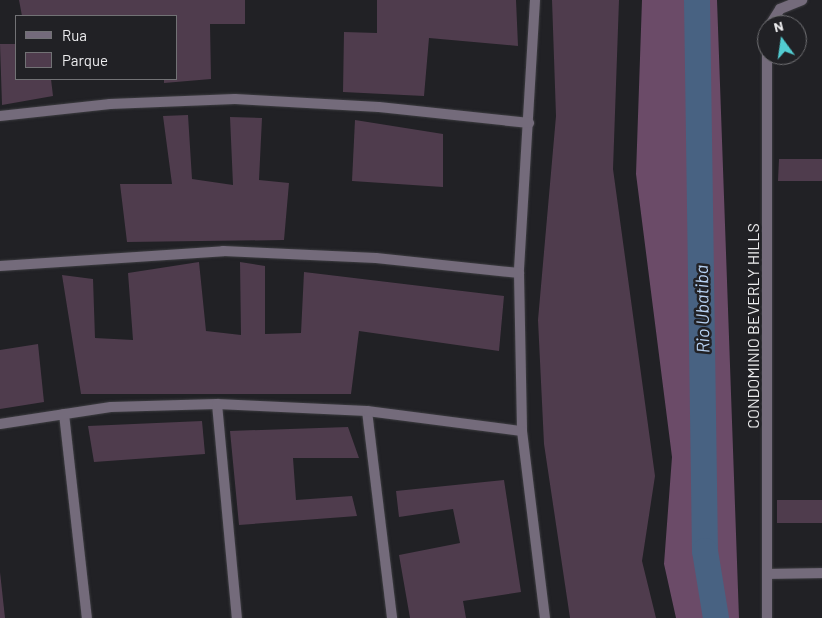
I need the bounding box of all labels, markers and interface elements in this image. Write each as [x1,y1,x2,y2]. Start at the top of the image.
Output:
legend [15,15,178,80]
north arrow [757,15,807,65]
text: N [772,17,785,35]
text: Rua [62,26,87,44]
text: Parque [62,51,108,69]
street label: CONDOMINIO BEVERLY HILLS [743,223,763,429]
water label: Rio Ubatiba [690,265,714,353]

